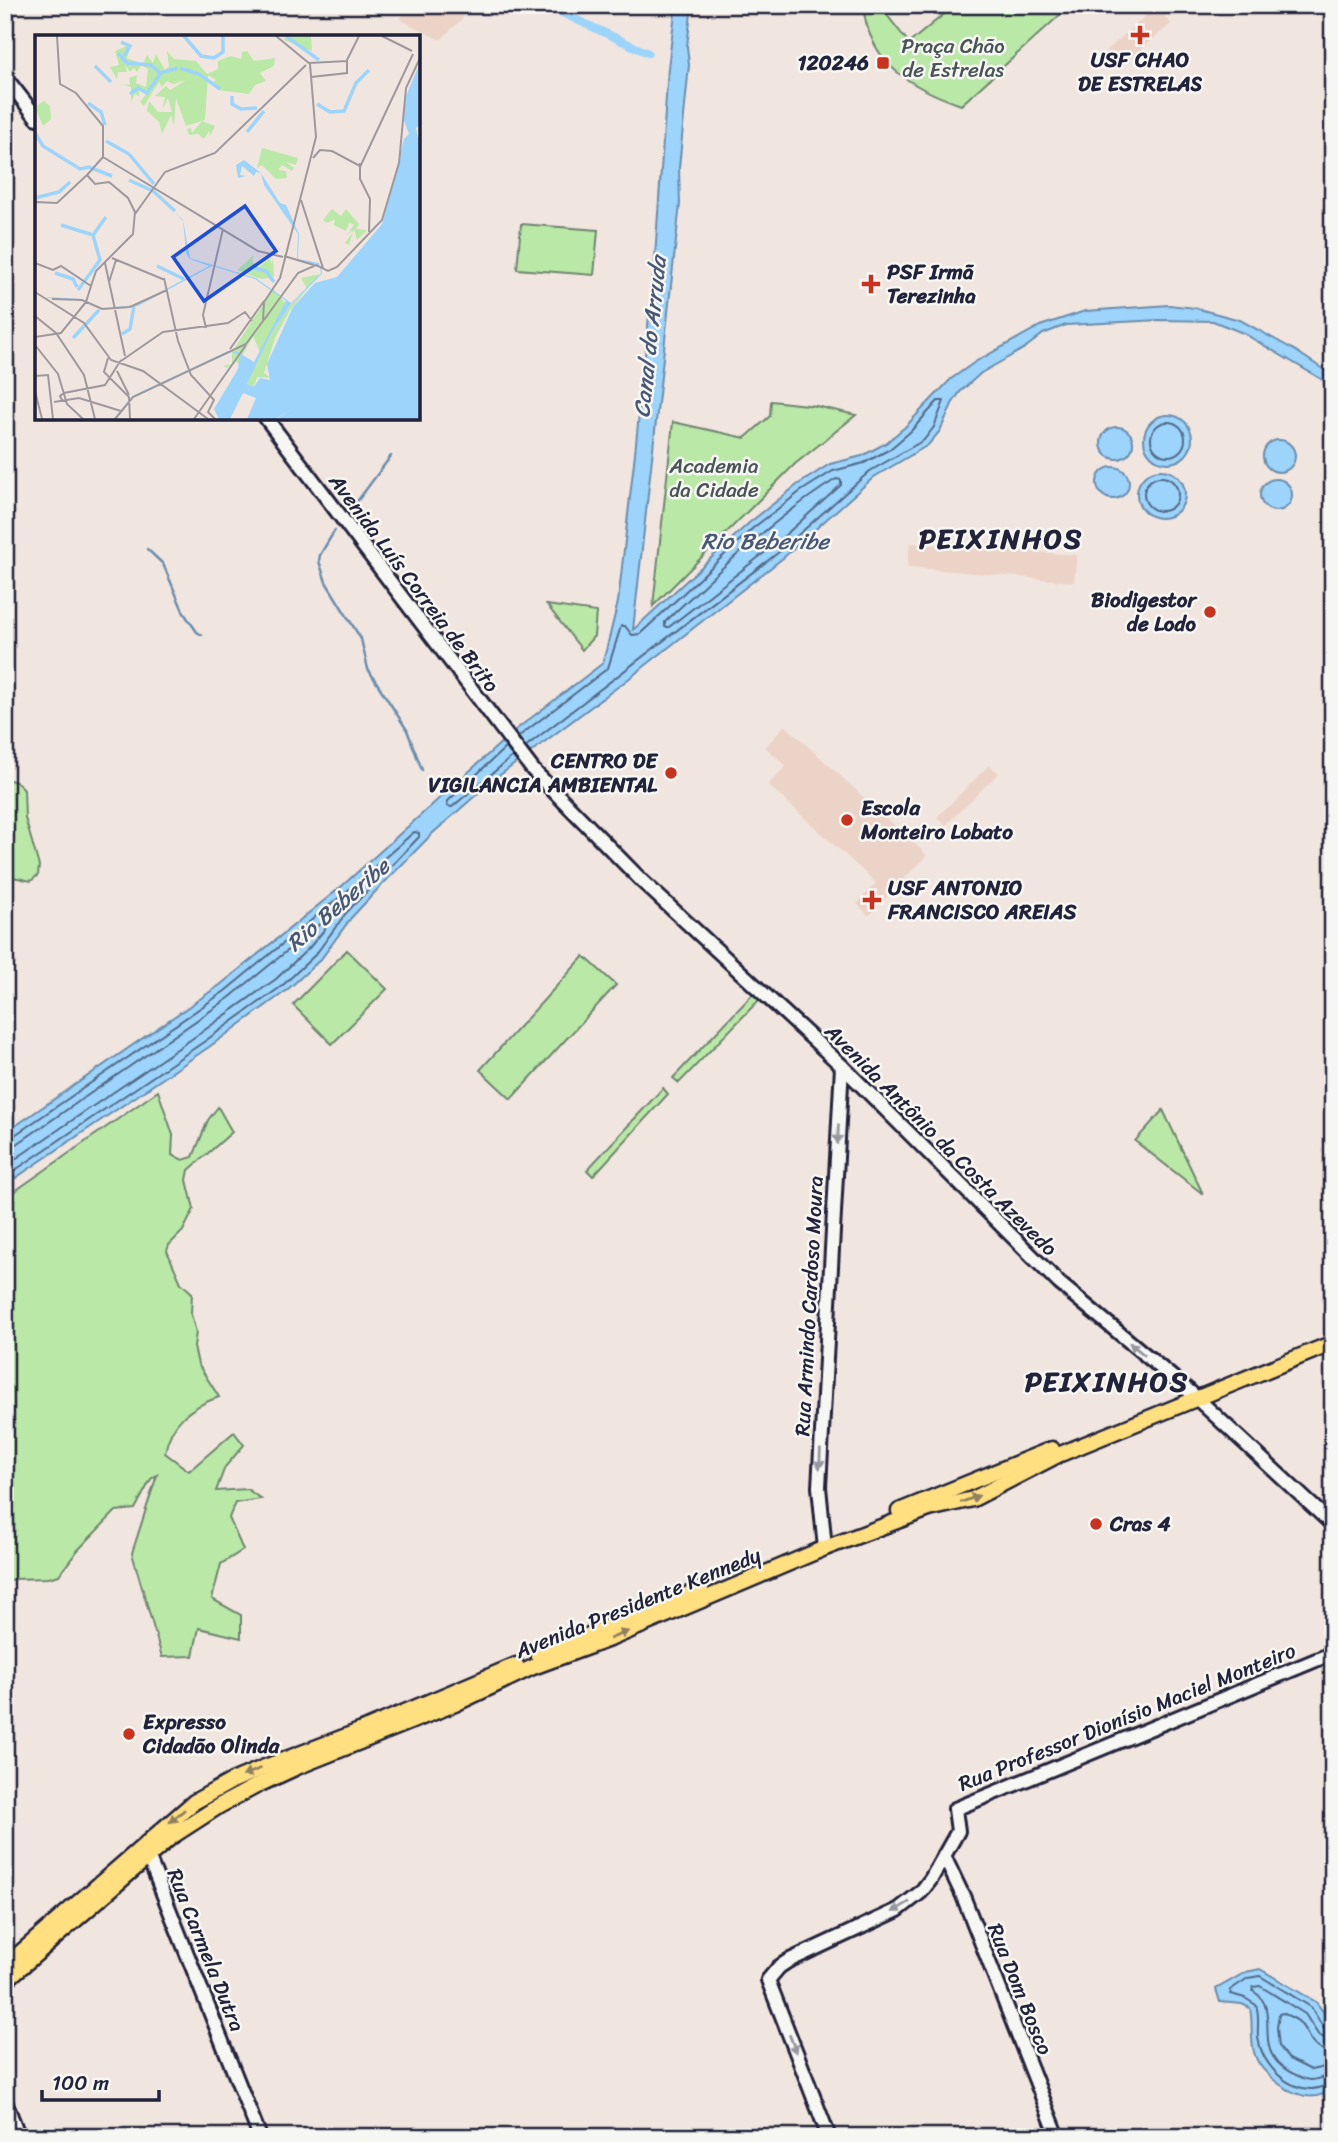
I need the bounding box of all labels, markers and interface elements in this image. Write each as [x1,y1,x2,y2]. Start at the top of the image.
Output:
marker: USF CHAO DE ESTRELAS [1130,25,1150,45]
park label: Praça Chão de Estrelas [901,27,1005,89]
inset map [35,35,420,420]
place label: USF CHAO DE ESTRELAS [1078,41,1203,103]
place label: 120246 [797,44,869,82]
marker: 120246 [875,55,891,71]
water label: Canal do Arruda [621,251,679,420]
place label: PSF Irmã Terezinha [887,253,976,315]
marker: PSF Irmã Terezinha [861,274,881,294]
park label: Academia da Cidade [668,447,759,509]
street label: Avenida Luís Correia de Brito [318,464,510,701]
district label: PEIXINHOS [919,514,1083,563]
water label: Rio Beberibe [701,521,831,562]
place label: Biodigestor de Lodo [1091,581,1198,643]
marker: Biodigestor de Lodo [1202,604,1218,620]
place label: CENTRO DE VIGILANCIA AMBIENTAL [428,742,659,804]
marker: CENTRO DE VIGILANCIA AMBIENTAL [663,765,679,781]
place label: Escola Monteiro Lobato [860,789,1013,851]
marker: Escola Monteiro Lobato [839,812,855,828]
water label: Rio Beberibe [276,846,401,962]
place label: USF ANTONIO FRANCISCO AREIAS [887,869,1078,931]
marker: USF ANTONIO FRANCISCO AREIAS [862,890,882,910]
street label: Avenida Antônio da Costa Azevedo [814,1013,1067,1266]
one-way arrow [832,1124,843,1146]
street label: Rua Armindo Cardoso Moura [783,1174,835,1437]
one-way arrow [1128,1341,1146,1356]
district label: PEIXINHOS [1025,1357,1189,1406]
one-way arrow [815,1449,826,1471]
one-way arrow [960,1494,981,1505]
place label: Cras 4 [1109,1505,1171,1543]
marker: Cras 4 [1088,1516,1104,1532]
street label: Avenida Presidente Kennedy [508,1536,767,1670]
one-way arrow [609,1630,630,1641]
street label: Rua Professor Dionísio Maciel Monteiro [952,1632,1302,1802]
place label: Expresso Cidadão Olinda [142,1703,281,1765]
marker: Expresso Cidadão Olinda [121,1726,137,1742]
one-way arrow [241,1767,262,1778]
one-way arrow [168,1808,186,1824]
street label: Rua Carmela Dutra [156,1863,256,2038]
one-way arrow [891,1901,910,1913]
street label: Rua Dom Bosco [976,1917,1064,2061]
one-way arrow [787,2033,798,2054]
scale bar [42,2058,159,2102]
text: 100 m [52,2064,109,2102]

